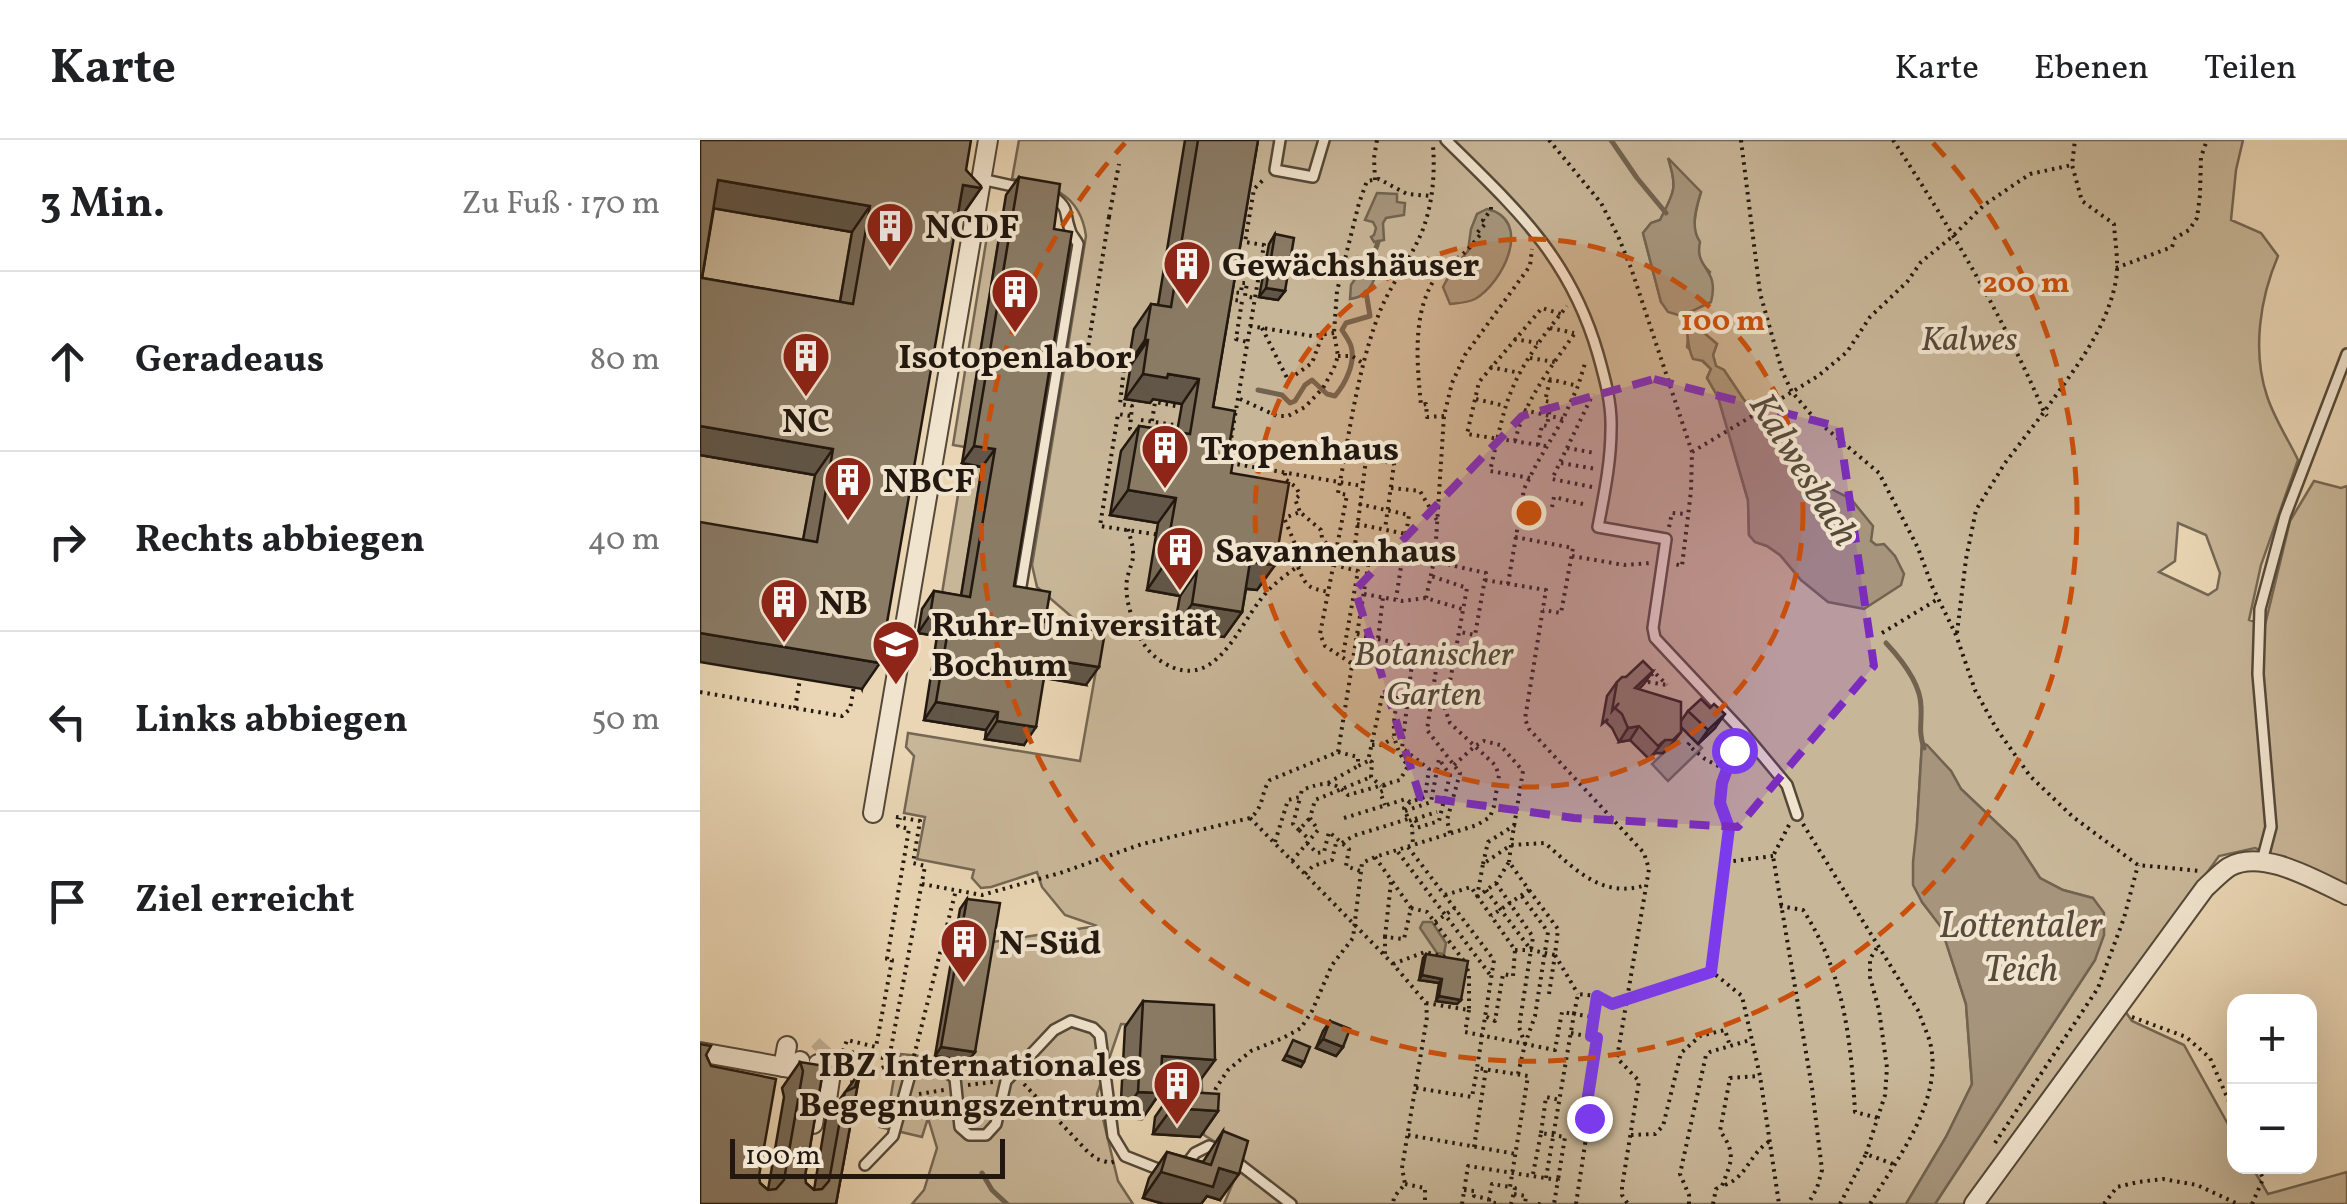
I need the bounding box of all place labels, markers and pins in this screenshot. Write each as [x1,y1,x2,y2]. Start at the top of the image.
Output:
building icon: NCDF [864,200,916,268]
place label: NCDF [925,205,1019,253]
building icon: Gewächshäuser [1161,238,1213,306]
place label: Gewächshäuser [1222,243,1479,291]
building icon: Isotopenlabor [989,266,1041,334]
building icon: NC [780,330,832,398]
place label: Isotopenlabor [898,335,1132,383]
place label: NC [782,399,830,447]
building icon: Tropenhaus [1139,422,1191,490]
place label: Tropenhaus [1200,427,1399,475]
building icon: NBCF [822,454,874,522]
place label: NBCF [883,459,975,507]
centre of rings [1511,495,1547,531]
building icon: Savannenhaus [1154,524,1206,592]
place label: Savannenhaus [1215,529,1457,577]
building icon: NB [758,576,810,644]
place label: NB [819,581,868,629]
place label: Ruhr-Universität Bochum [931,603,1217,691]
school or university icon: Ruhr-Universität Bochum [870,618,922,686]
building icon: N-Süd [938,916,990,984]
place label: N-Süd [999,921,1101,969]
place label: IBZ Internationales Begegnungszentrum [799,1043,1142,1131]
building icon: IBZ Internationales Begegnungszentrum [1151,1058,1203,1126]

